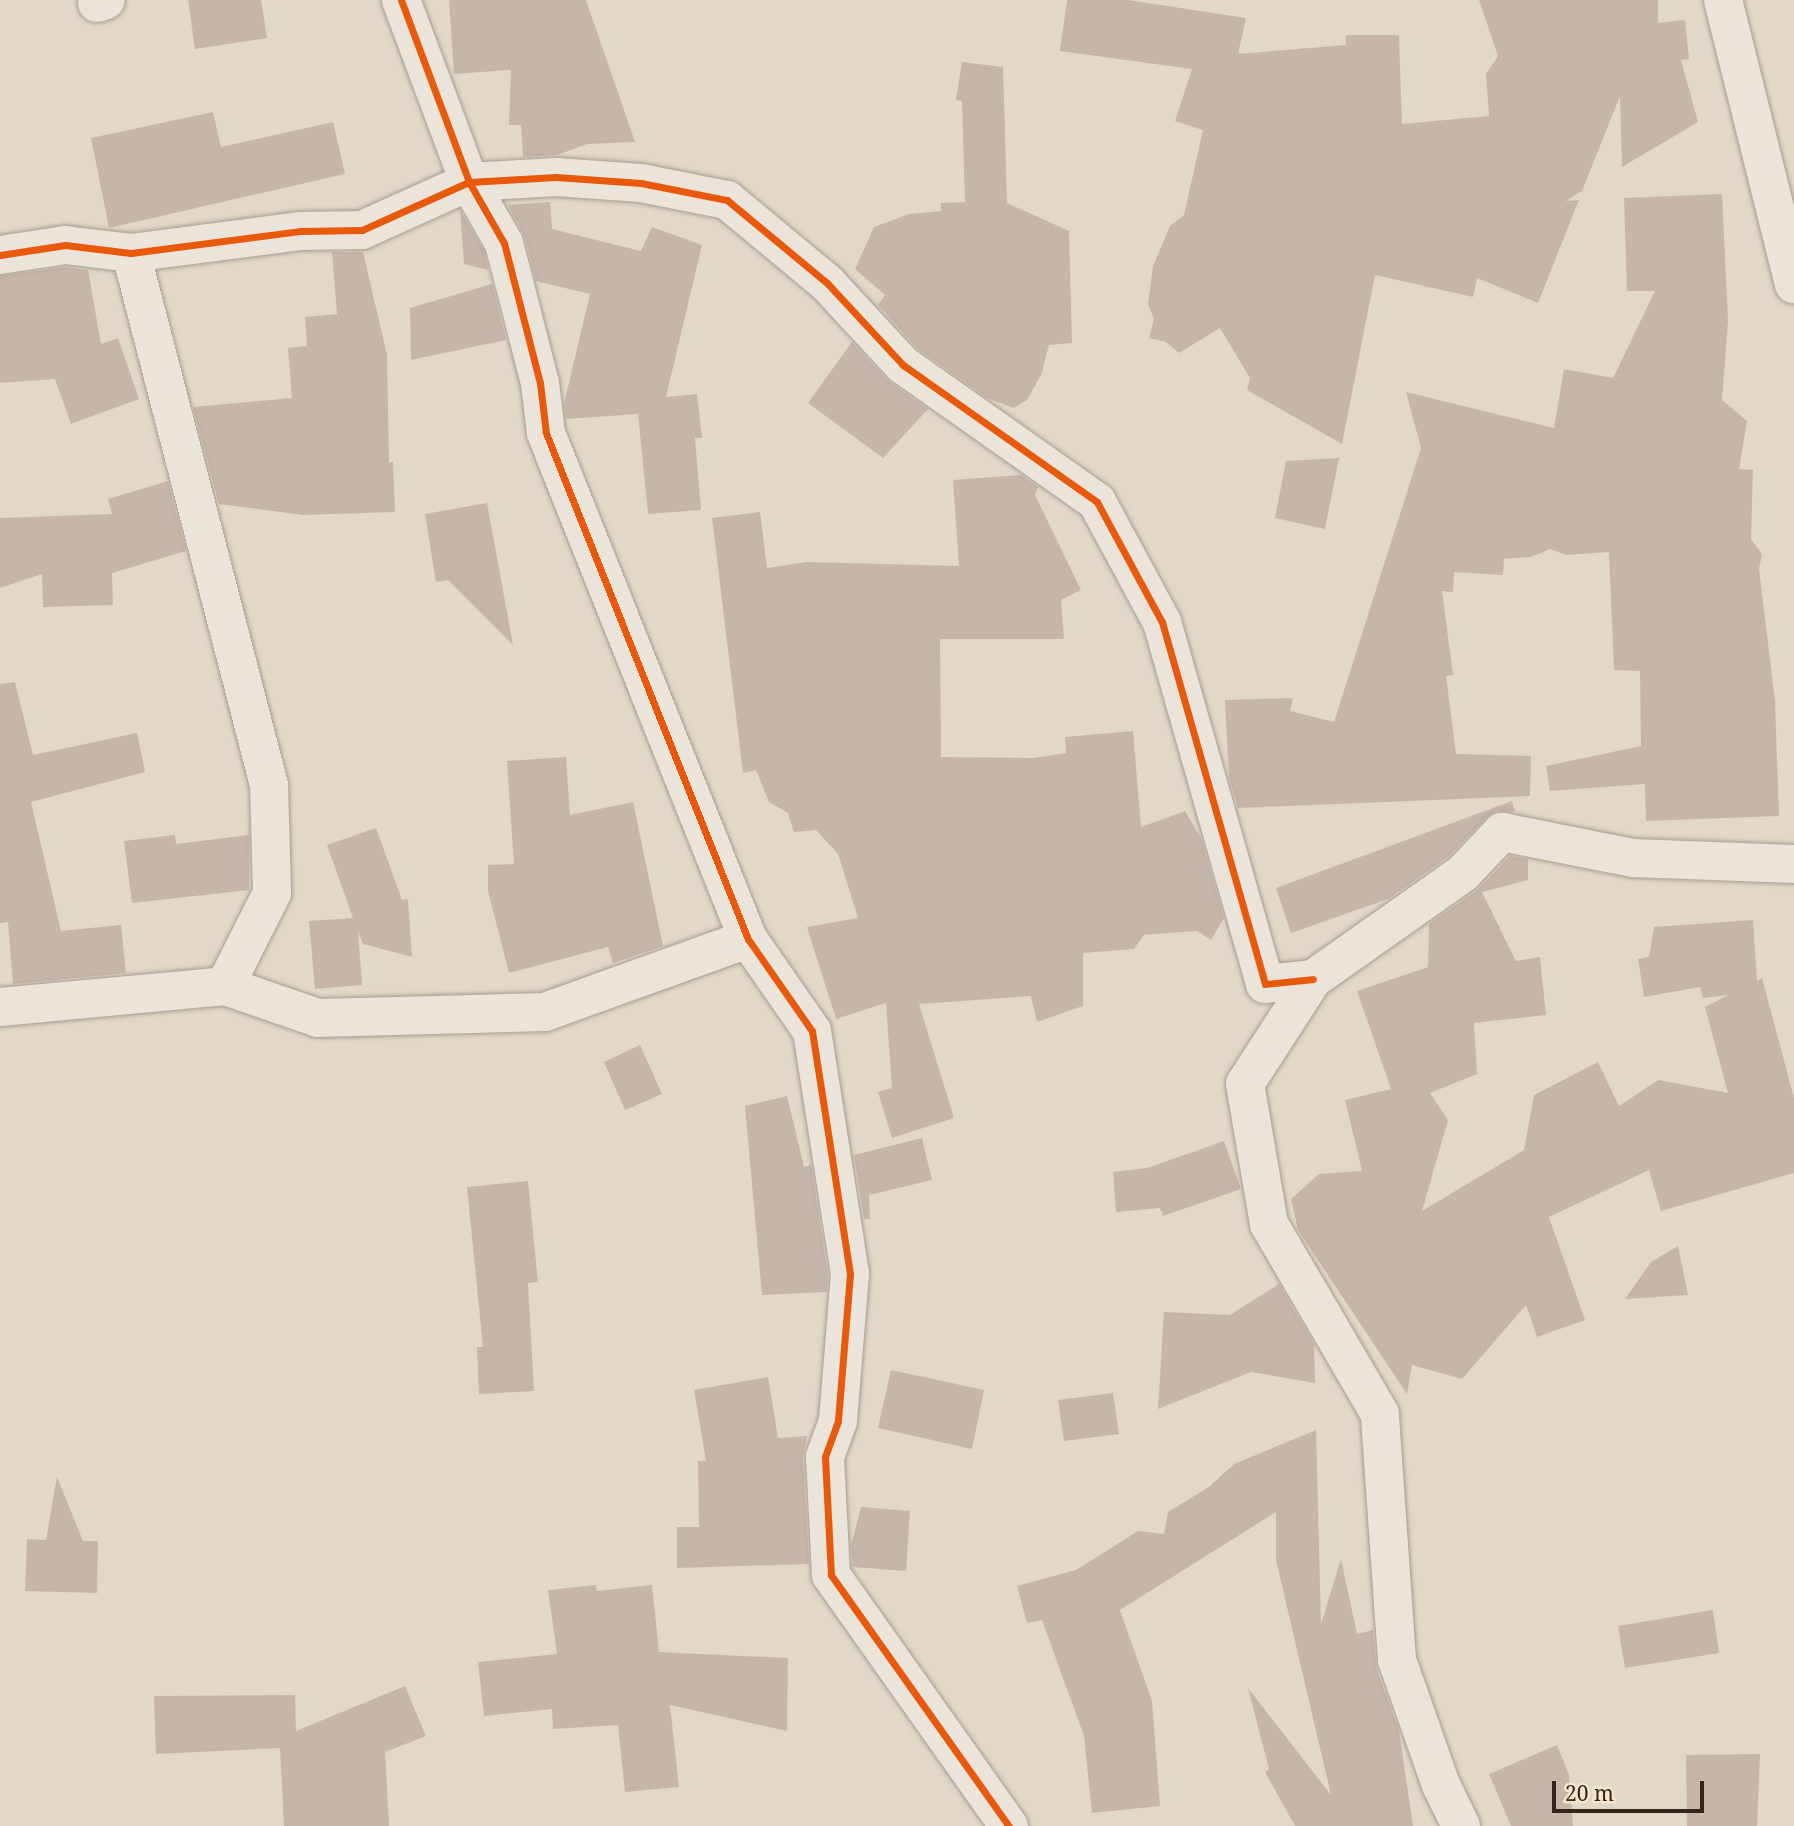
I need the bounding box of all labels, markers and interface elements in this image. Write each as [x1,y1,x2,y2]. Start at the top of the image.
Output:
scale bar [1556,1766,1708,1810]
text: 20 m [1565,1779,1614,1807]

